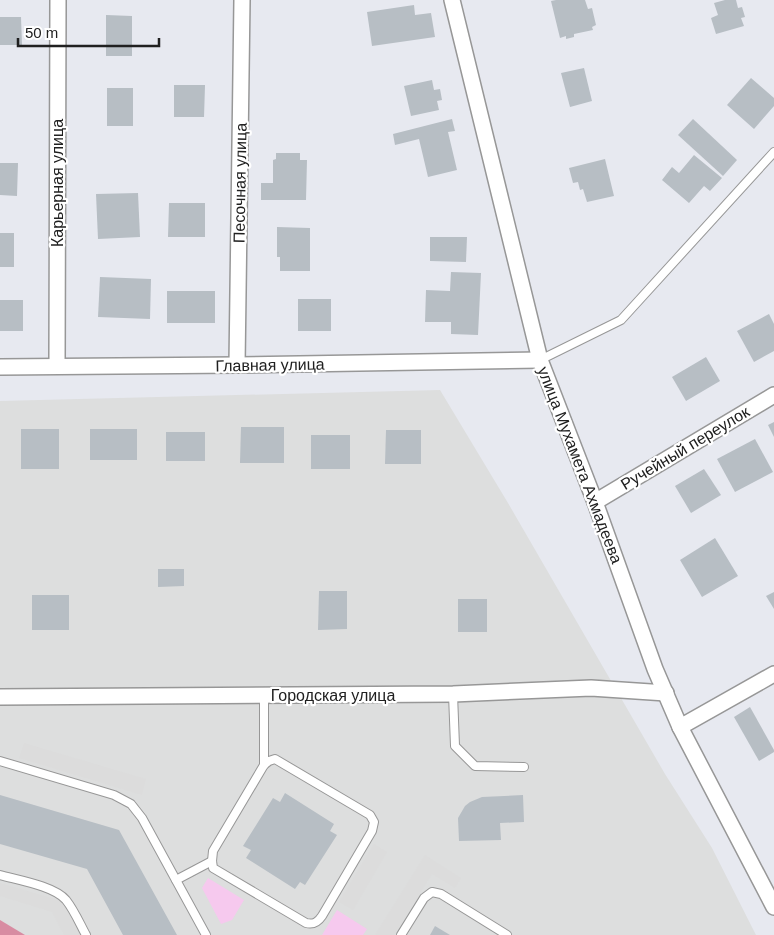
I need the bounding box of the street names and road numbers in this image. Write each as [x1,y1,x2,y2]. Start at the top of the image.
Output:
street label: Карьерная улица [49,119,66,247]
street label: Песочная улица [230,123,250,243]
street label: Главная улица [215,356,325,374]
street label: улица Мухамета Ахмадеева [535,364,625,566]
street label: Ручейный переулок [618,402,753,493]
street label: Городская улица [271,687,395,704]

